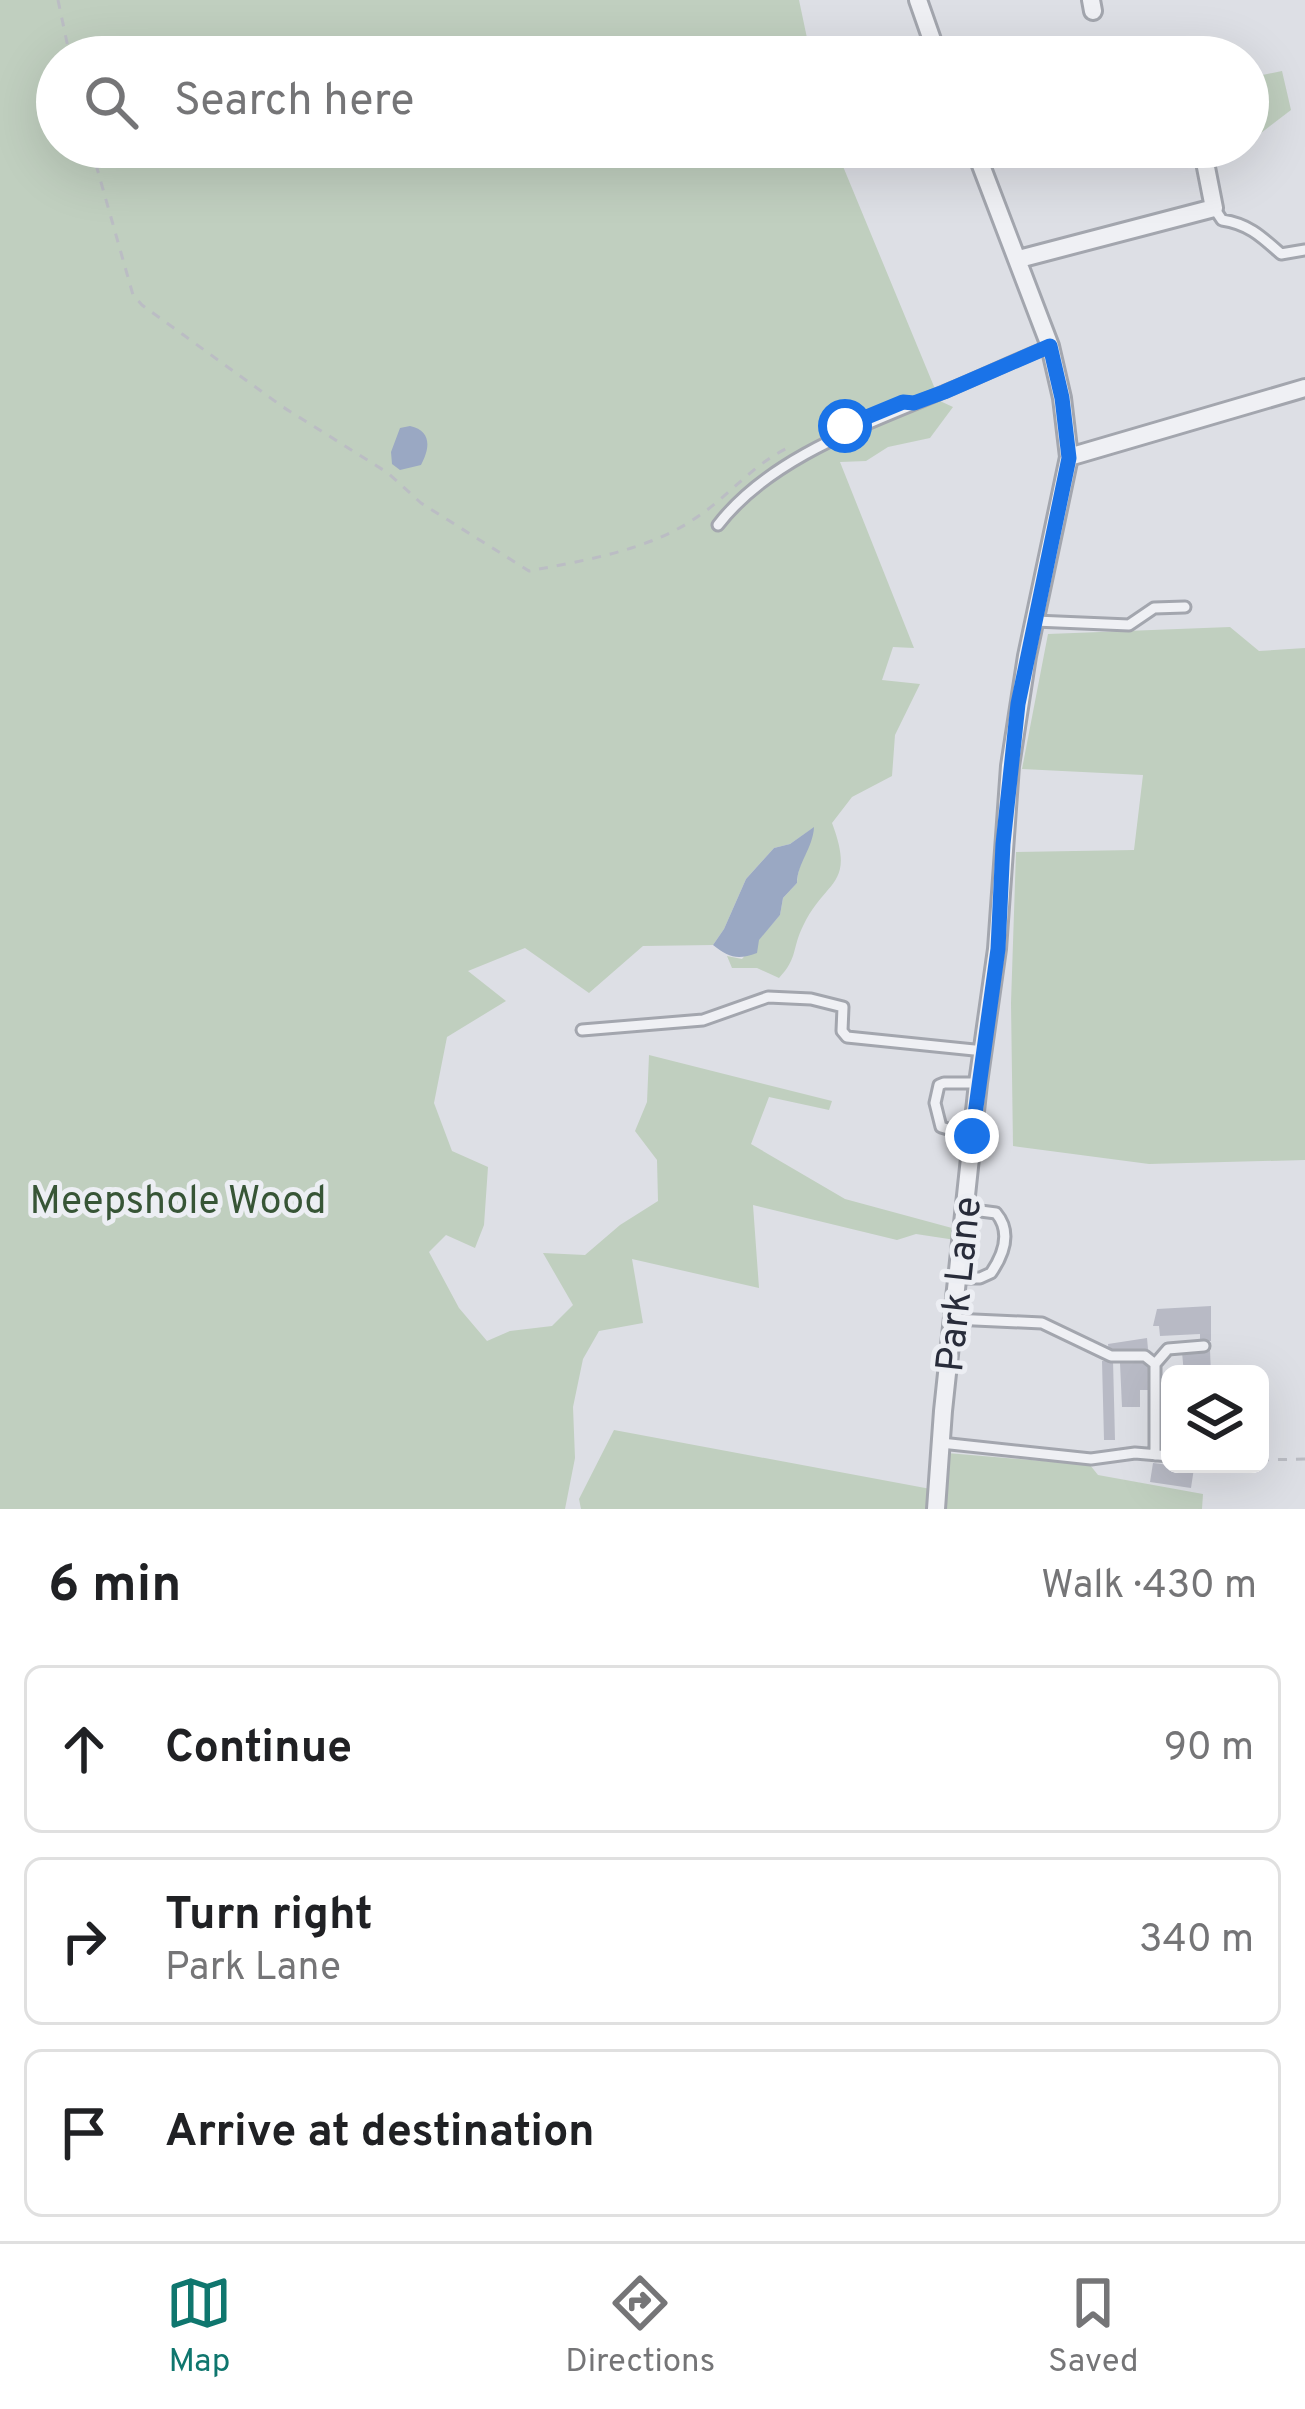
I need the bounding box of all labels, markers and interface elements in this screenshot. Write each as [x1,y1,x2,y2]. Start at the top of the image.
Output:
search box [36,36,1269,168]
icon: search [78,69,144,135]
text: Search here [174,74,414,131]
route start [818,399,872,453]
route end [945,1109,999,1163]
park label: Meepshole Wood [30,1179,327,1228]
street label: Park Lane [928,1194,995,1375]
map controls [1161,1365,1269,1473]
button: layers [1161,1365,1269,1473]
text: 6 min [48,1555,181,1620]
text: Walk · 430 m [1041,1563,1257,1612]
icon: ahead [51,1716,117,1782]
text: Continue [165,1721,352,1778]
text: 90 m [1164,1725,1254,1774]
text: Turn right [165,1888,373,1945]
icon: right [51,1908,117,1974]
text: 340 m [1139,1917,1254,1966]
text: Park Lane [165,1945,341,1994]
icon: arrive [51,2100,117,2166]
text: Arrive at destination [165,2105,595,2162]
tab: Map [166,2270,232,2384]
tab: Directions [565,2270,715,2384]
tab: Saved [1048,2270,1139,2384]

